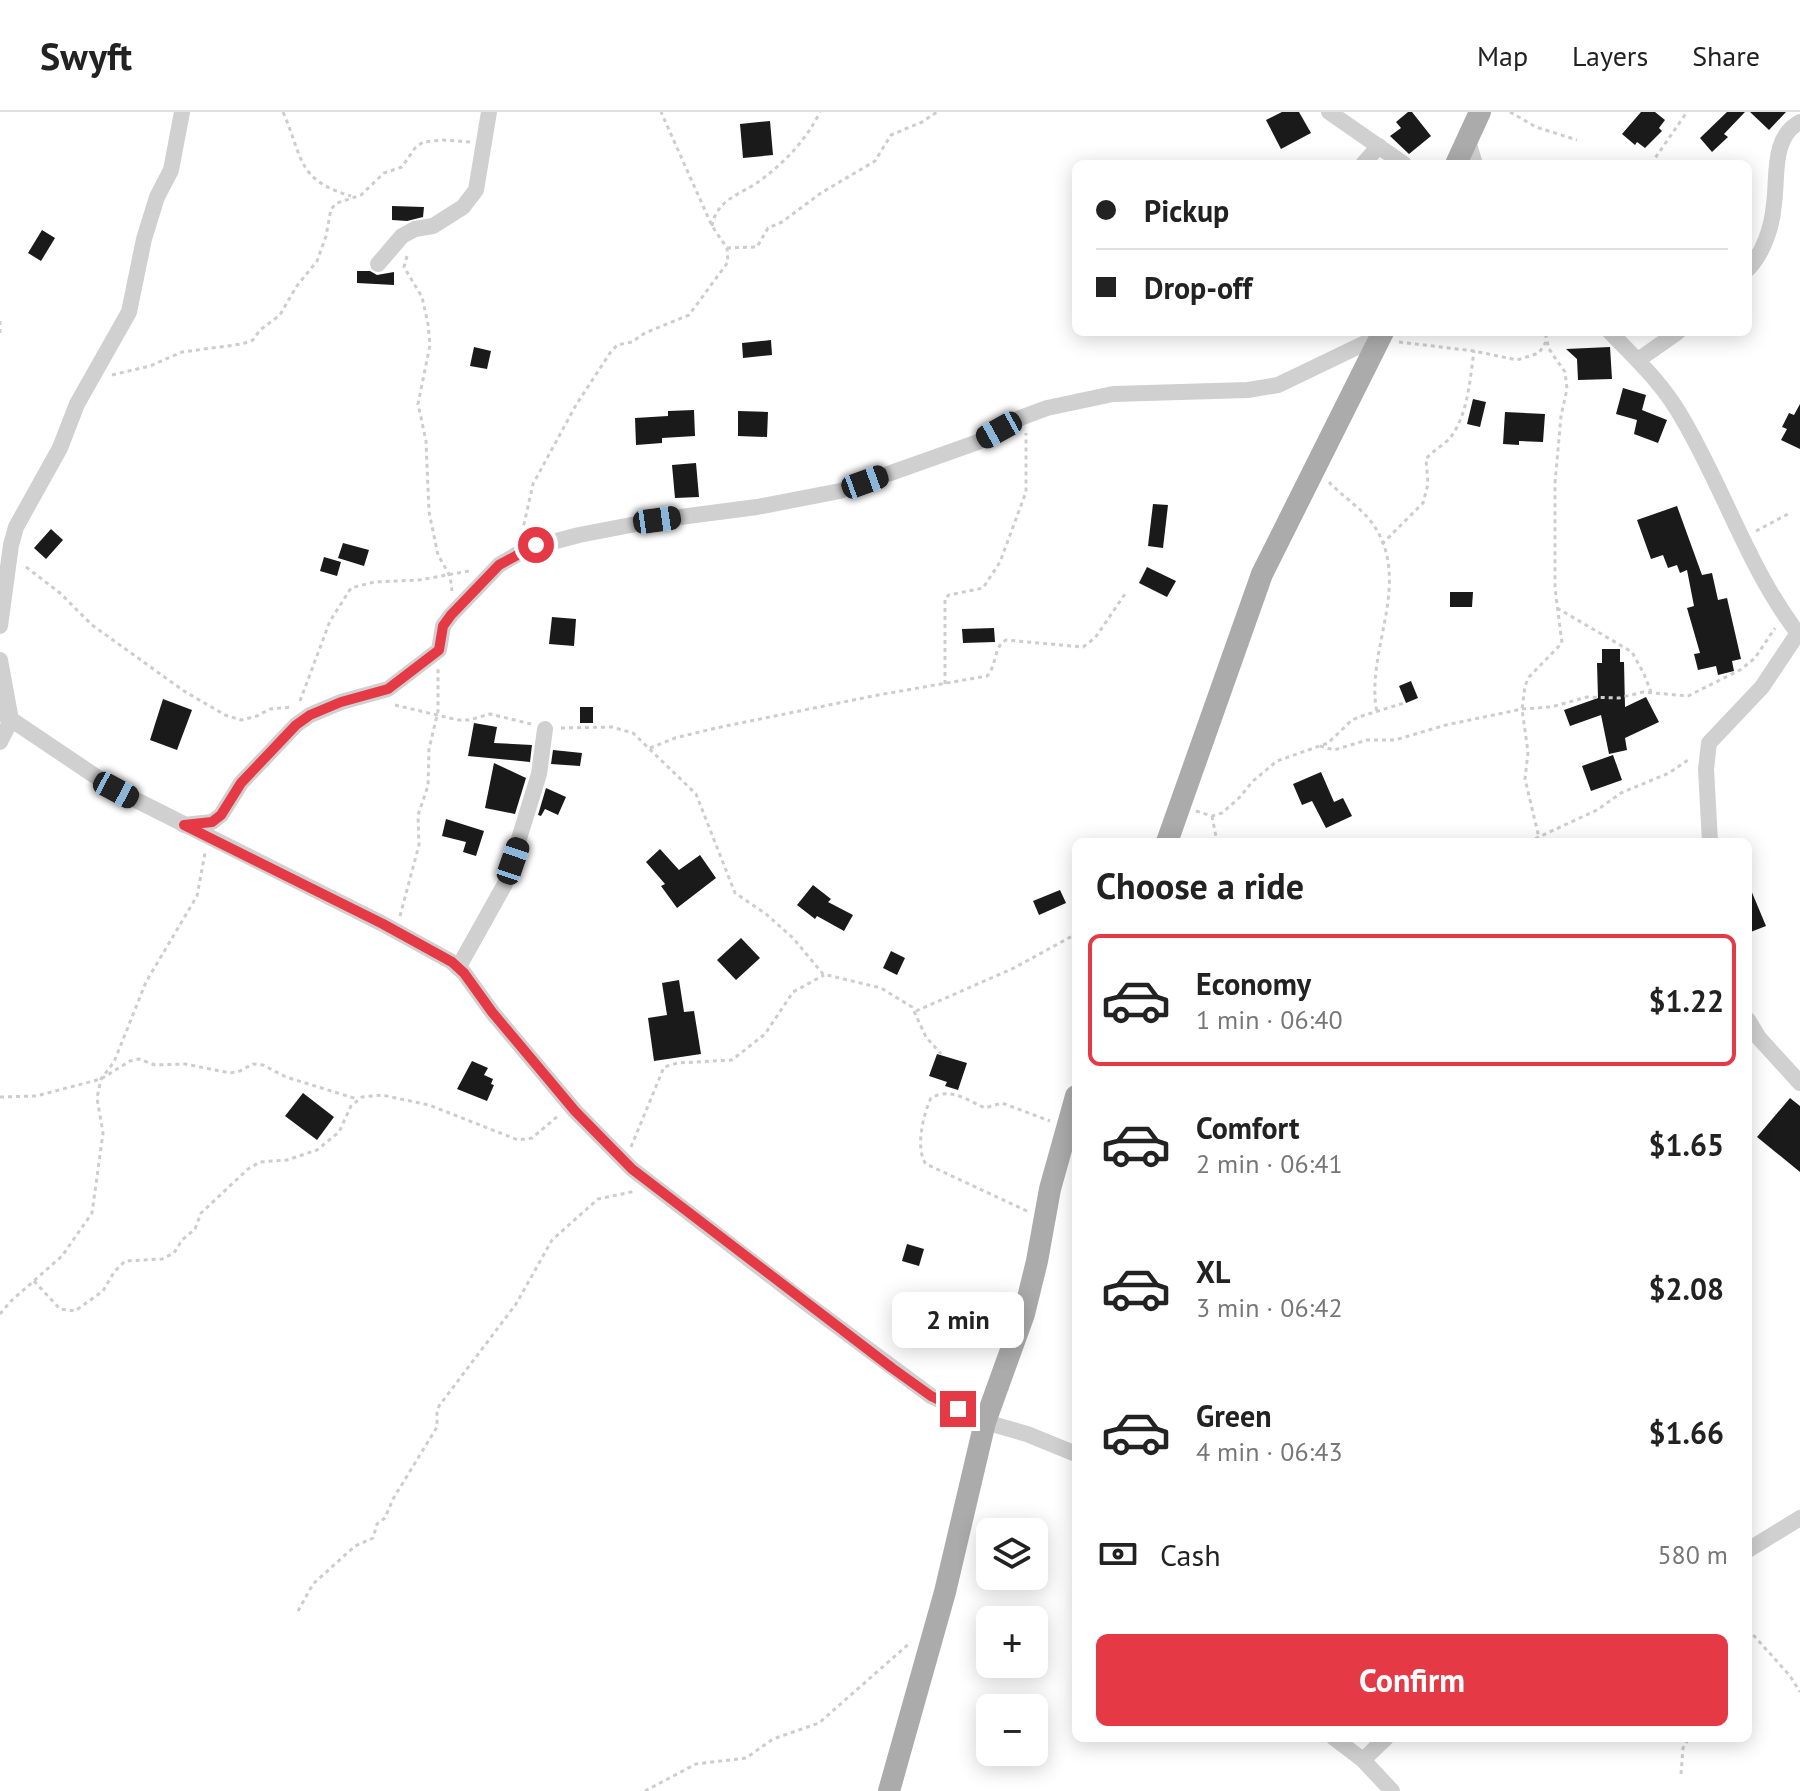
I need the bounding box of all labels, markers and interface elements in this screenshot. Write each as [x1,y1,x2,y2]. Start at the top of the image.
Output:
text: Swyft [40,31,132,80]
text: Map [1477,37,1528,74]
text: Layers [1572,37,1648,74]
text: Share [1692,37,1760,74]
text: Pickup [1144,191,1229,230]
text: Drop-off [1144,268,1252,307]
car [972,408,1026,452]
car [838,463,892,501]
car [632,505,682,535]
route start [518,527,554,563]
car [89,768,143,812]
car [494,834,532,888]
text: Choose a ride [1096,862,1304,909]
icon: car [1100,964,1172,1036]
text: Economy [1196,964,1311,1003]
text: $1.22 [1649,981,1724,1020]
text: 1 min · 06:40 [1196,1003,1343,1036]
icon: car [1100,1108,1172,1180]
text: Comfort [1196,1108,1299,1147]
text: $1.65 [1649,1125,1724,1164]
text: 2 min · 06:41 [1196,1147,1343,1180]
icon: car [1100,1252,1172,1324]
text: XL [1196,1252,1230,1291]
text: $2.08 [1649,1269,1724,1308]
text: 3 min · 06:42 [1196,1291,1343,1324]
callout: 2 min [892,1293,1024,1349]
text: 2 min [926,1303,990,1336]
route end [940,1391,976,1427]
icon: car [1100,1396,1172,1468]
text: Green [1196,1396,1271,1435]
text: $1.66 [1649,1413,1724,1452]
text: 4 min · 06:43 [1196,1435,1343,1468]
map controls [976,1518,1048,1766]
button: layers [976,1518,1048,1590]
icon: cash [1096,1532,1140,1576]
text: Cash [1160,1535,1221,1574]
text: 580 m [1657,1538,1728,1571]
button: + [976,1606,1048,1678]
button: Confirm [1096,1634,1728,1726]
button: − [976,1694,1048,1766]

